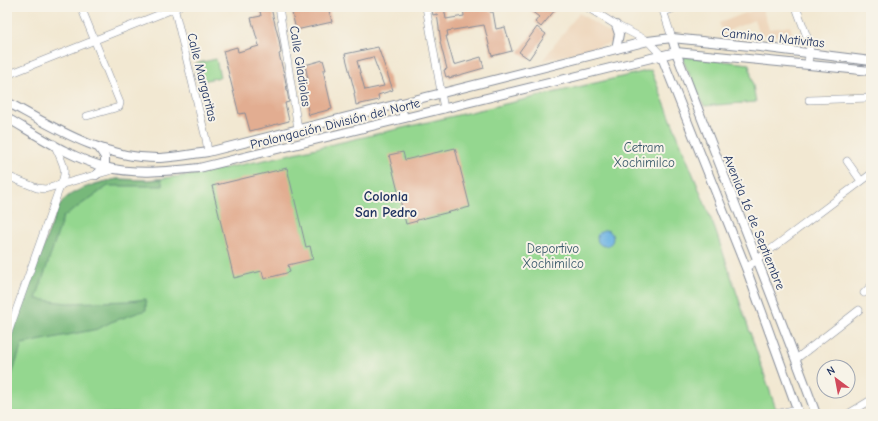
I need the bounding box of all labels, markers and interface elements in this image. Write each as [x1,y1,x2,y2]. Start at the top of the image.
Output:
street label: Calle Gladiolas [287,25,314,108]
street label: Camino a Nativitas [721,25,825,50]
street label: Calle Margaritas [184,31,221,123]
street label: Prolongación División del Norte [249,95,422,152]
park label: Cetram Xochimilco [613,140,675,170]
street label: Avenida 16 de Septiembre [721,152,789,292]
district label: Colonia San Pedro [355,188,417,221]
park label: Deportivo Xochimilco [522,241,584,271]
north arrow [816,359,856,399]
text: N [824,364,837,378]

